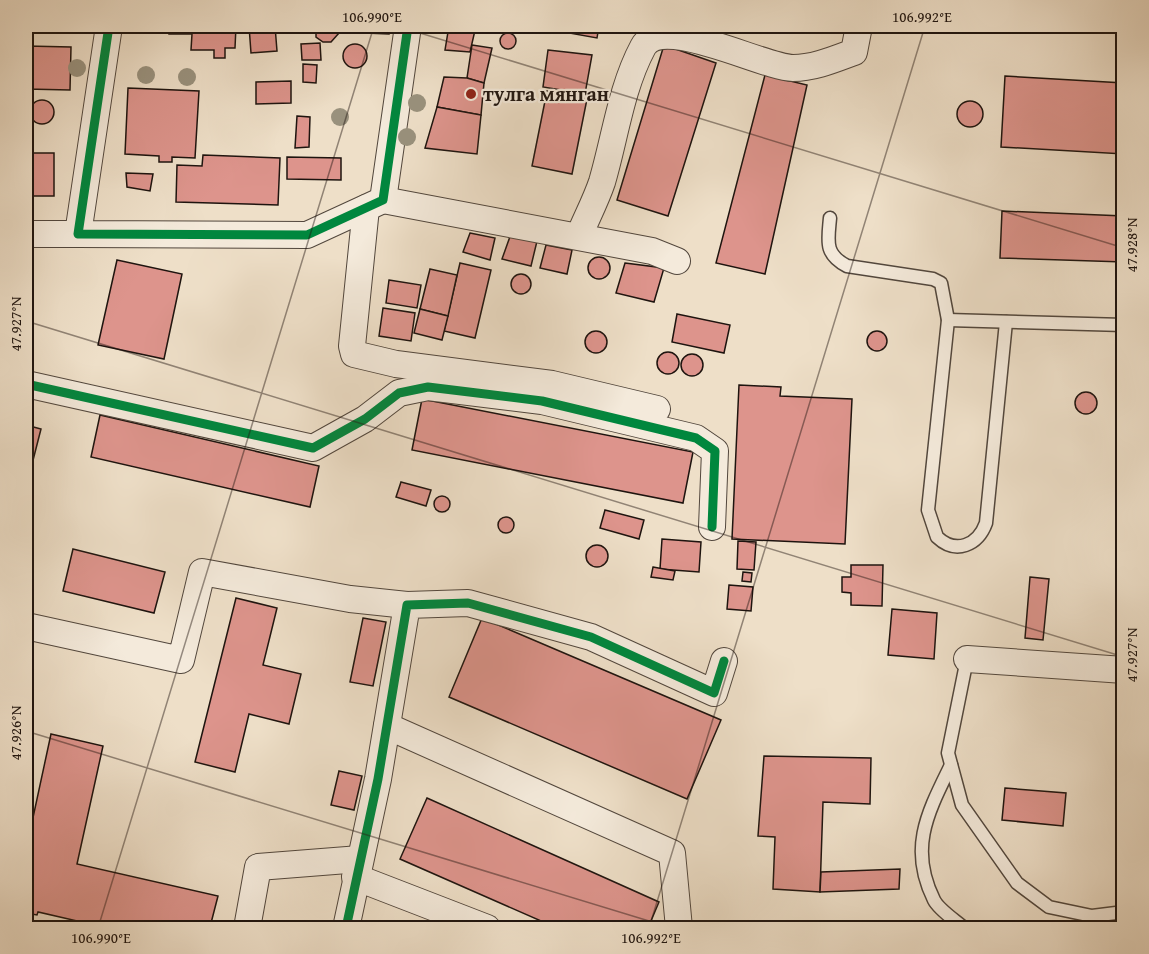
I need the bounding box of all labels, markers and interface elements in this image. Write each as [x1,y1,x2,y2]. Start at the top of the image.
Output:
text: 106.990°E [342,6,402,27]
text: 106.992°E [892,6,952,27]
place label: тулга мянган [483,79,609,108]
marker: тулга мянган [464,87,478,101]
text: 47.928°N [1121,217,1142,272]
text: 47.927°N [5,296,26,351]
text: 47.927°N [1121,627,1142,682]
text: 47.926°N [5,705,26,760]
text: 106.990°E [71,927,131,948]
text: 106.992°E [621,927,681,948]

